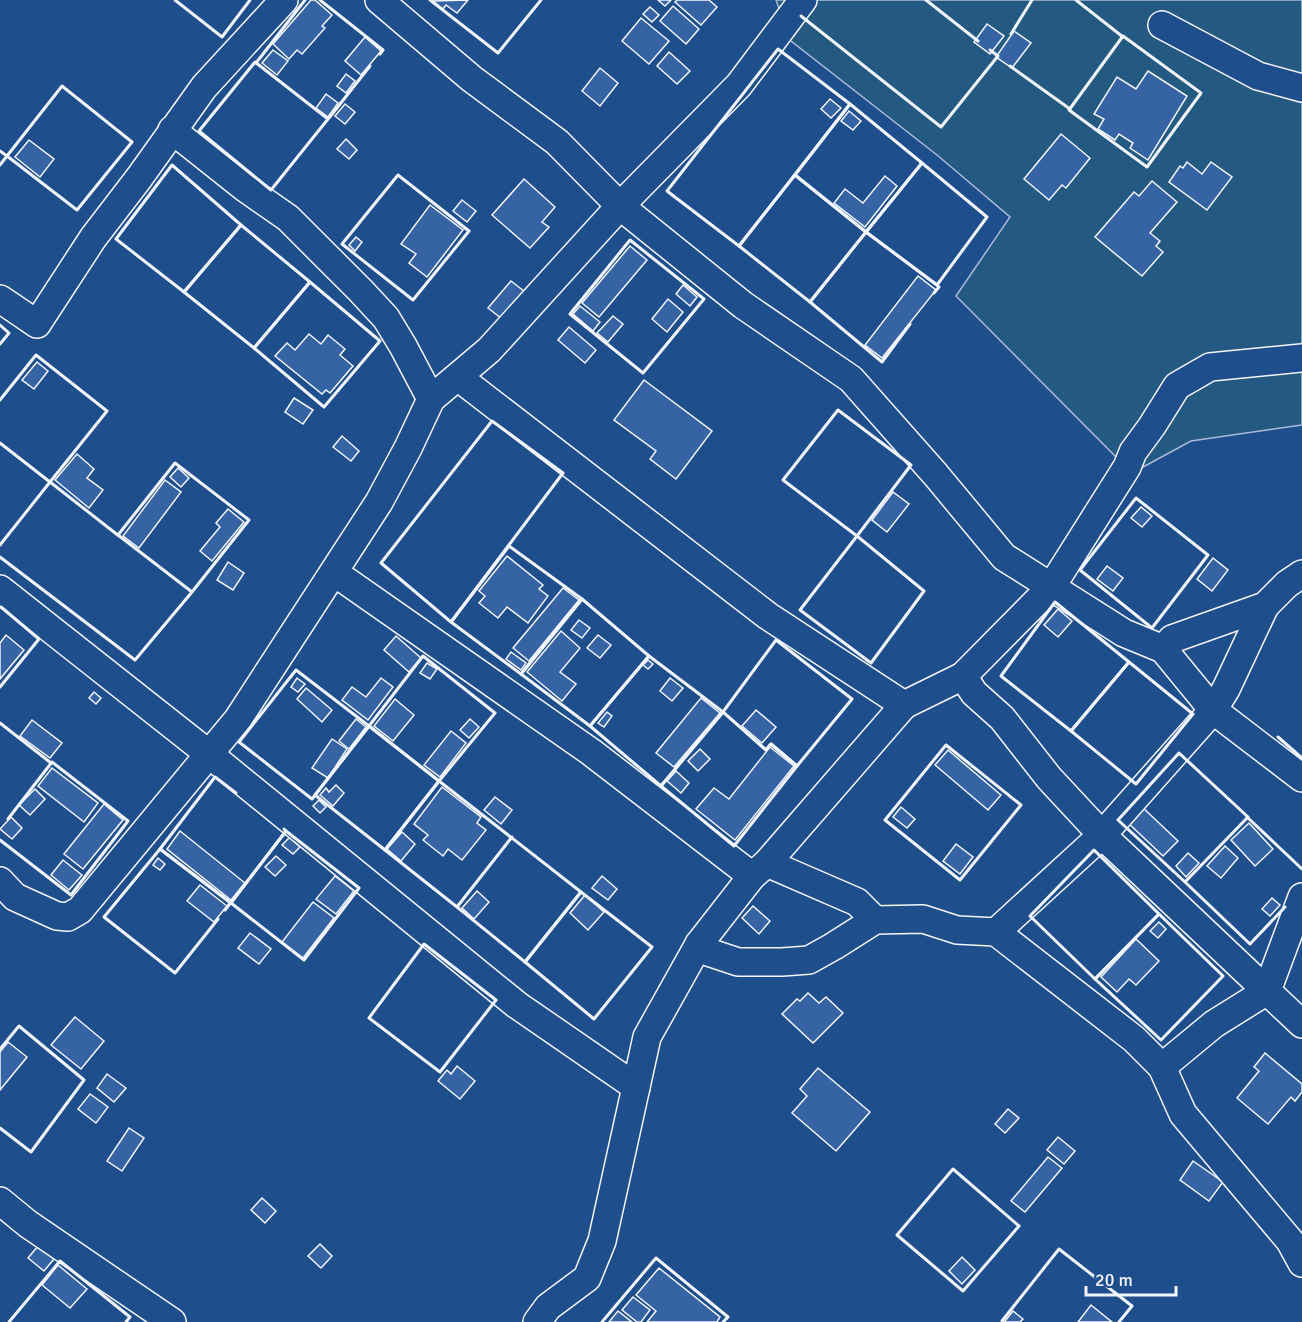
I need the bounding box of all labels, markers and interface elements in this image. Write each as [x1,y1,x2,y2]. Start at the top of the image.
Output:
scale bar [1086,1259,1176,1297]
text: 20 m [1095,1269,1133,1291]

